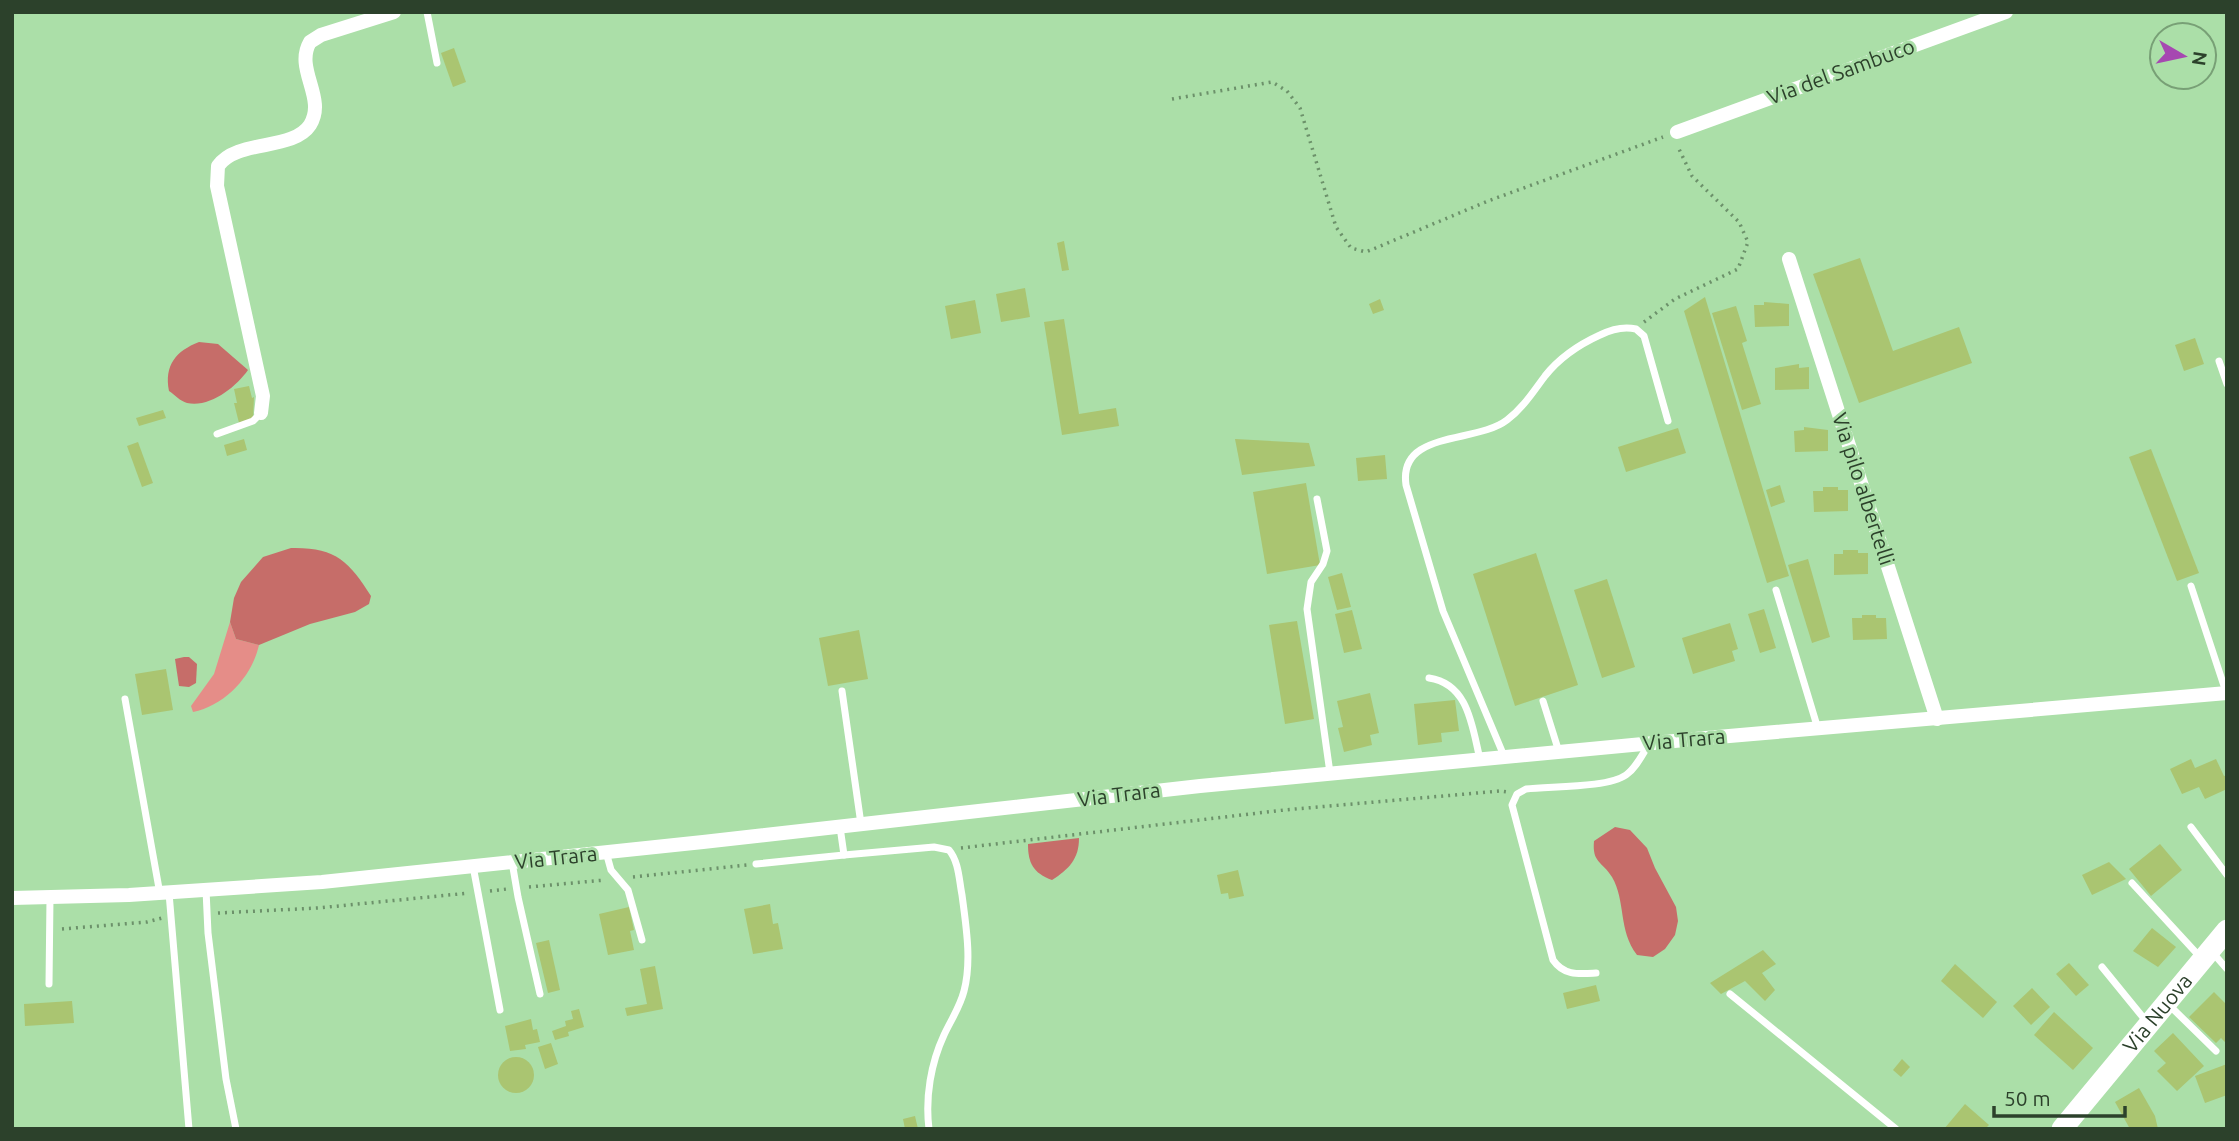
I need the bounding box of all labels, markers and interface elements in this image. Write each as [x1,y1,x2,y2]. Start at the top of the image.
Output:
north arrow [2148,21,2218,91]
street label: Via del Sambuco [1764,33,1918,109]
text: N [2188,50,2212,67]
street label: Via pilo albertelli [1828,409,1900,568]
street label: Via Trara [1641,723,1726,755]
street label: Via Trara [1076,777,1162,811]
street label: Via Trara [513,841,598,873]
street label: Via Nuova [2117,969,2197,1057]
scale bar [1994,1074,2125,1118]
text: 50 m [2004,1086,2051,1110]

